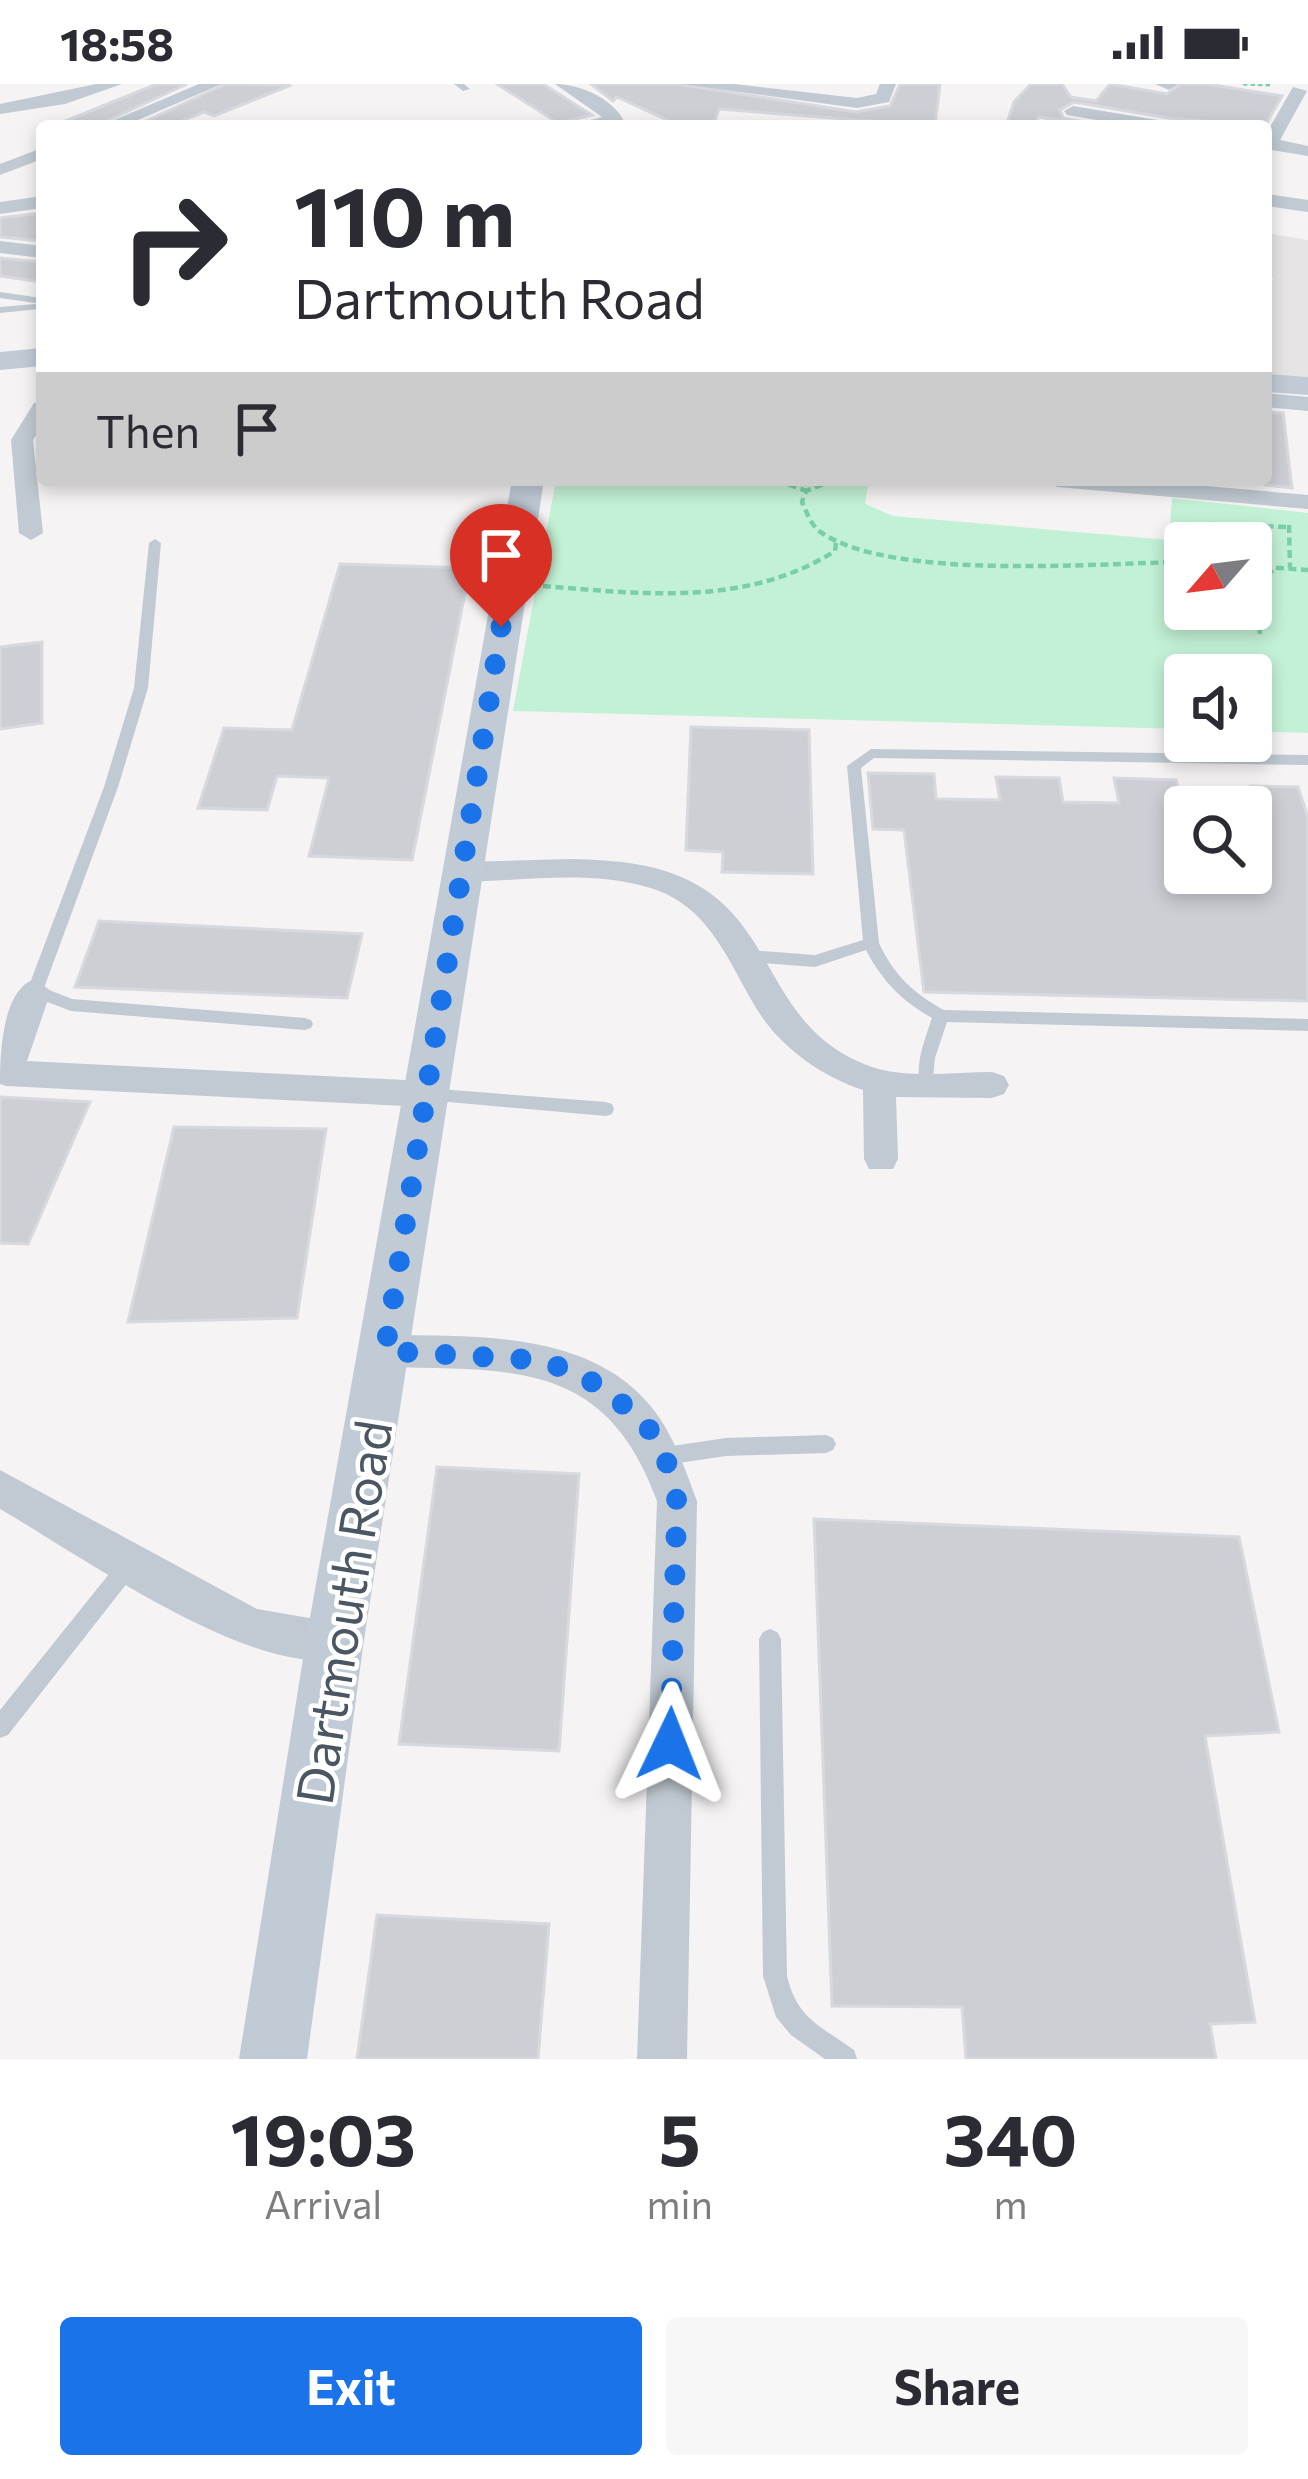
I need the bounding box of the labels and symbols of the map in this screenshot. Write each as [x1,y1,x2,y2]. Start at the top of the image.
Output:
pin [450,504,552,627]
north arrow [1164,522,1272,630]
street label: Dartmouth Road [281,1415,403,1809]
position arrow [607,1681,733,1807]

